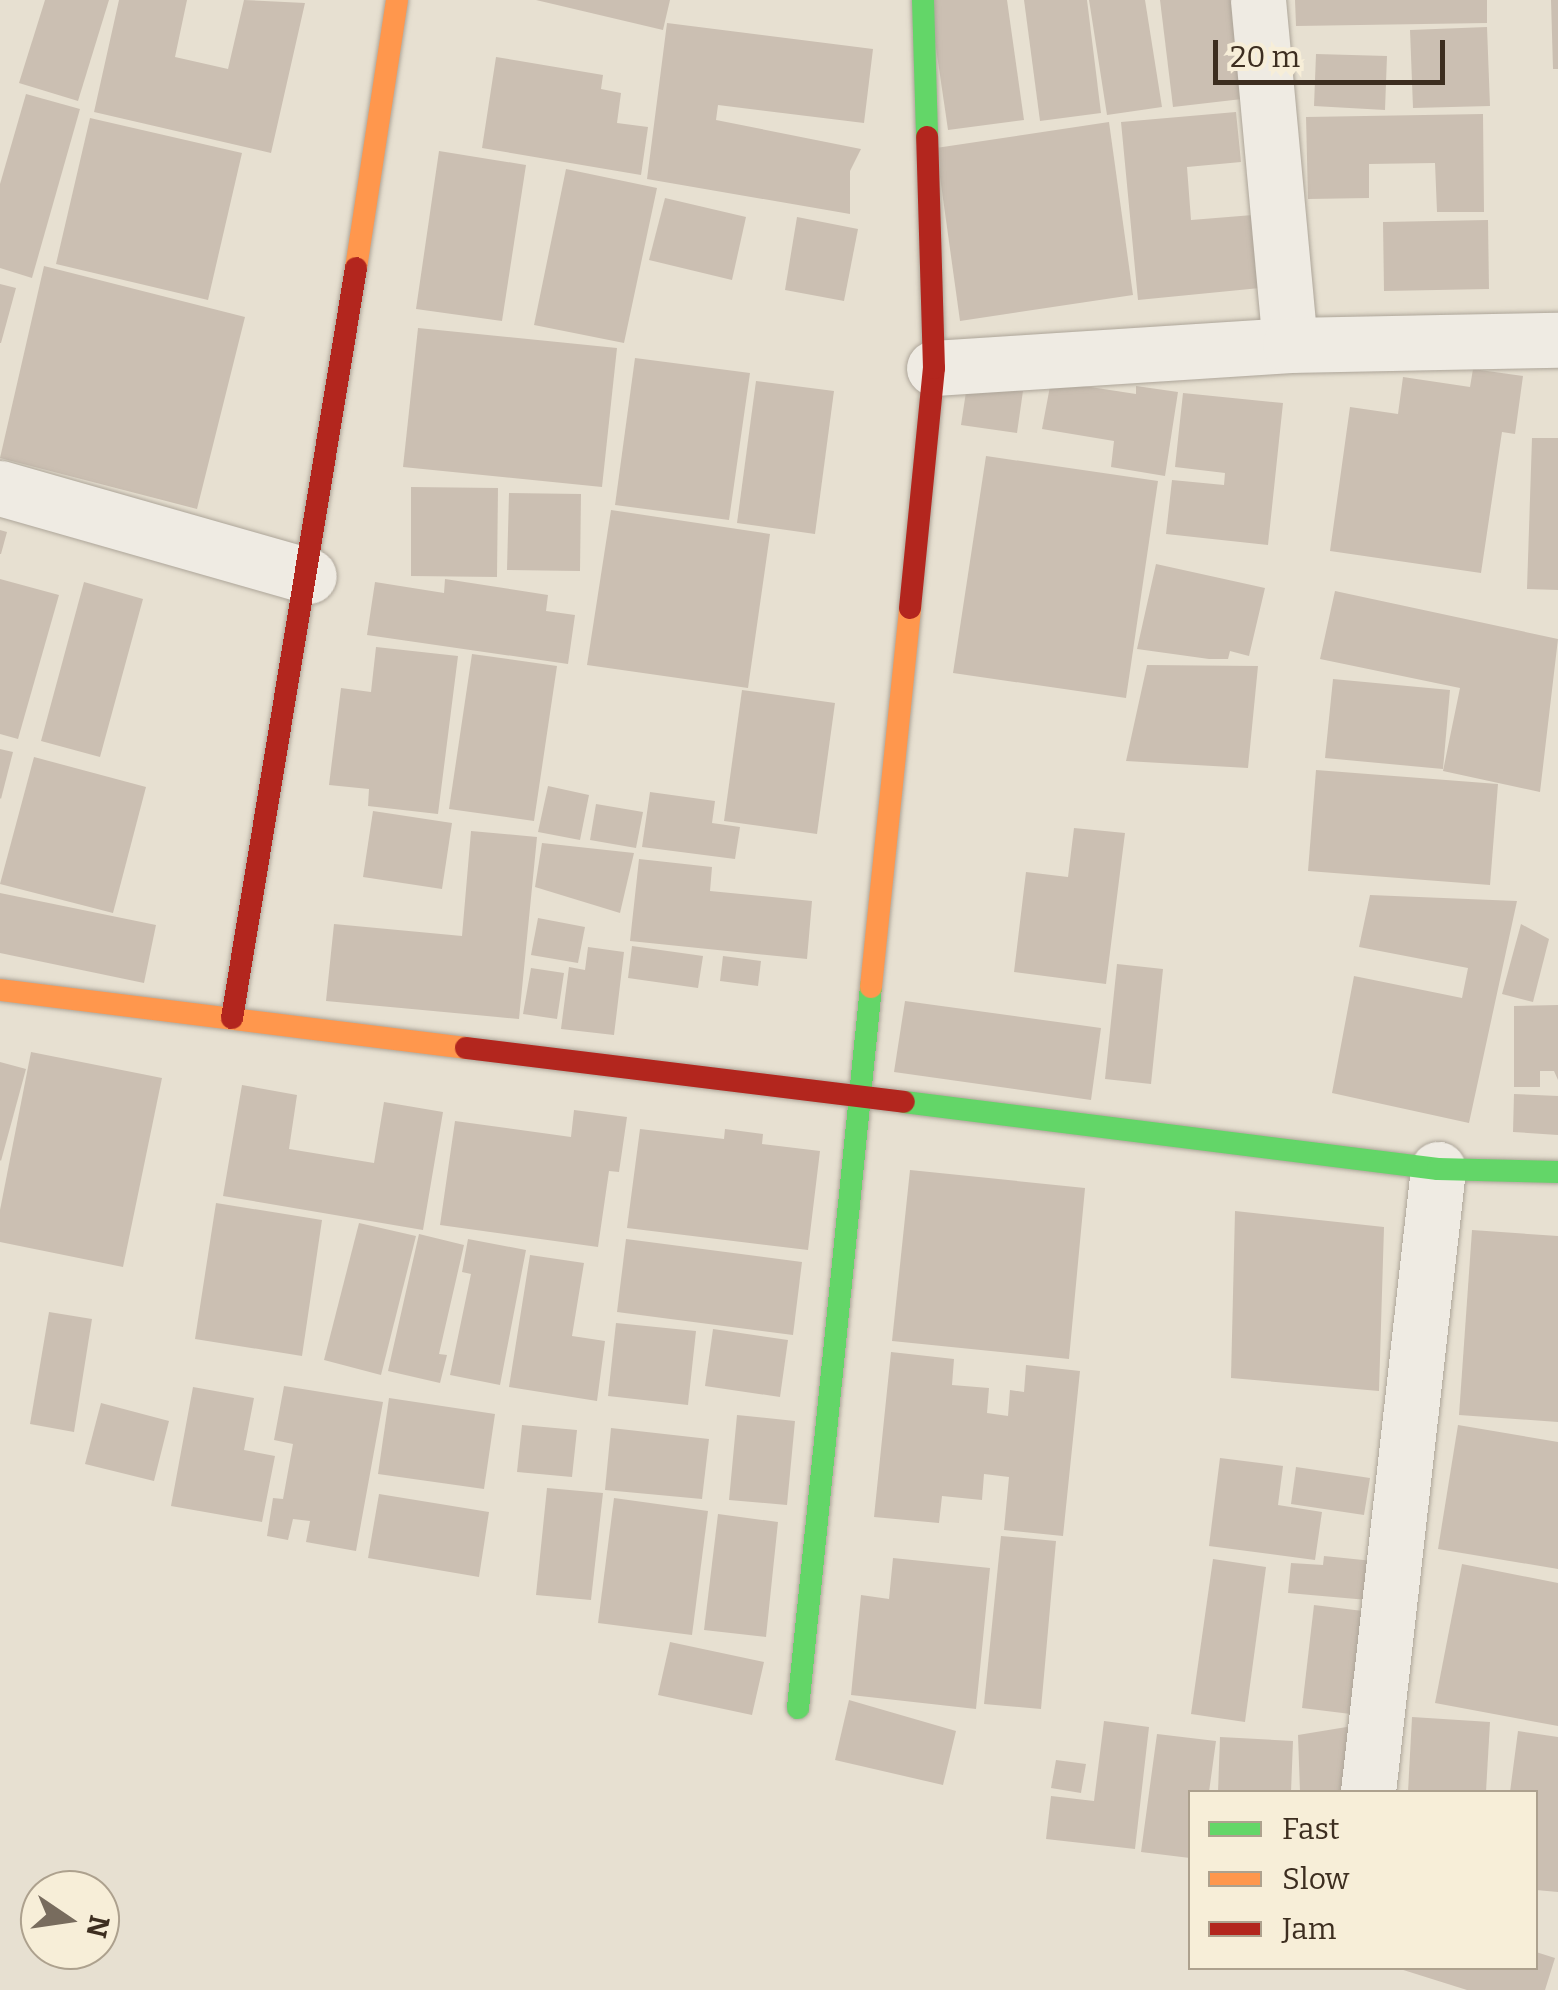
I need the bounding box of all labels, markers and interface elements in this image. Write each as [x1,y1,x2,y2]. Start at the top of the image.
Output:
scale bar [1218,20,1450,82]
text: 20 m [1230,39,1300,75]
legend [1188,1790,1538,1970]
text: Fast [1282,1811,1340,1847]
text: Slow [1282,1861,1349,1897]
north arrow [20,1870,120,1970]
text: Jam [1282,1911,1336,1947]
text: N [79,1912,116,1941]

